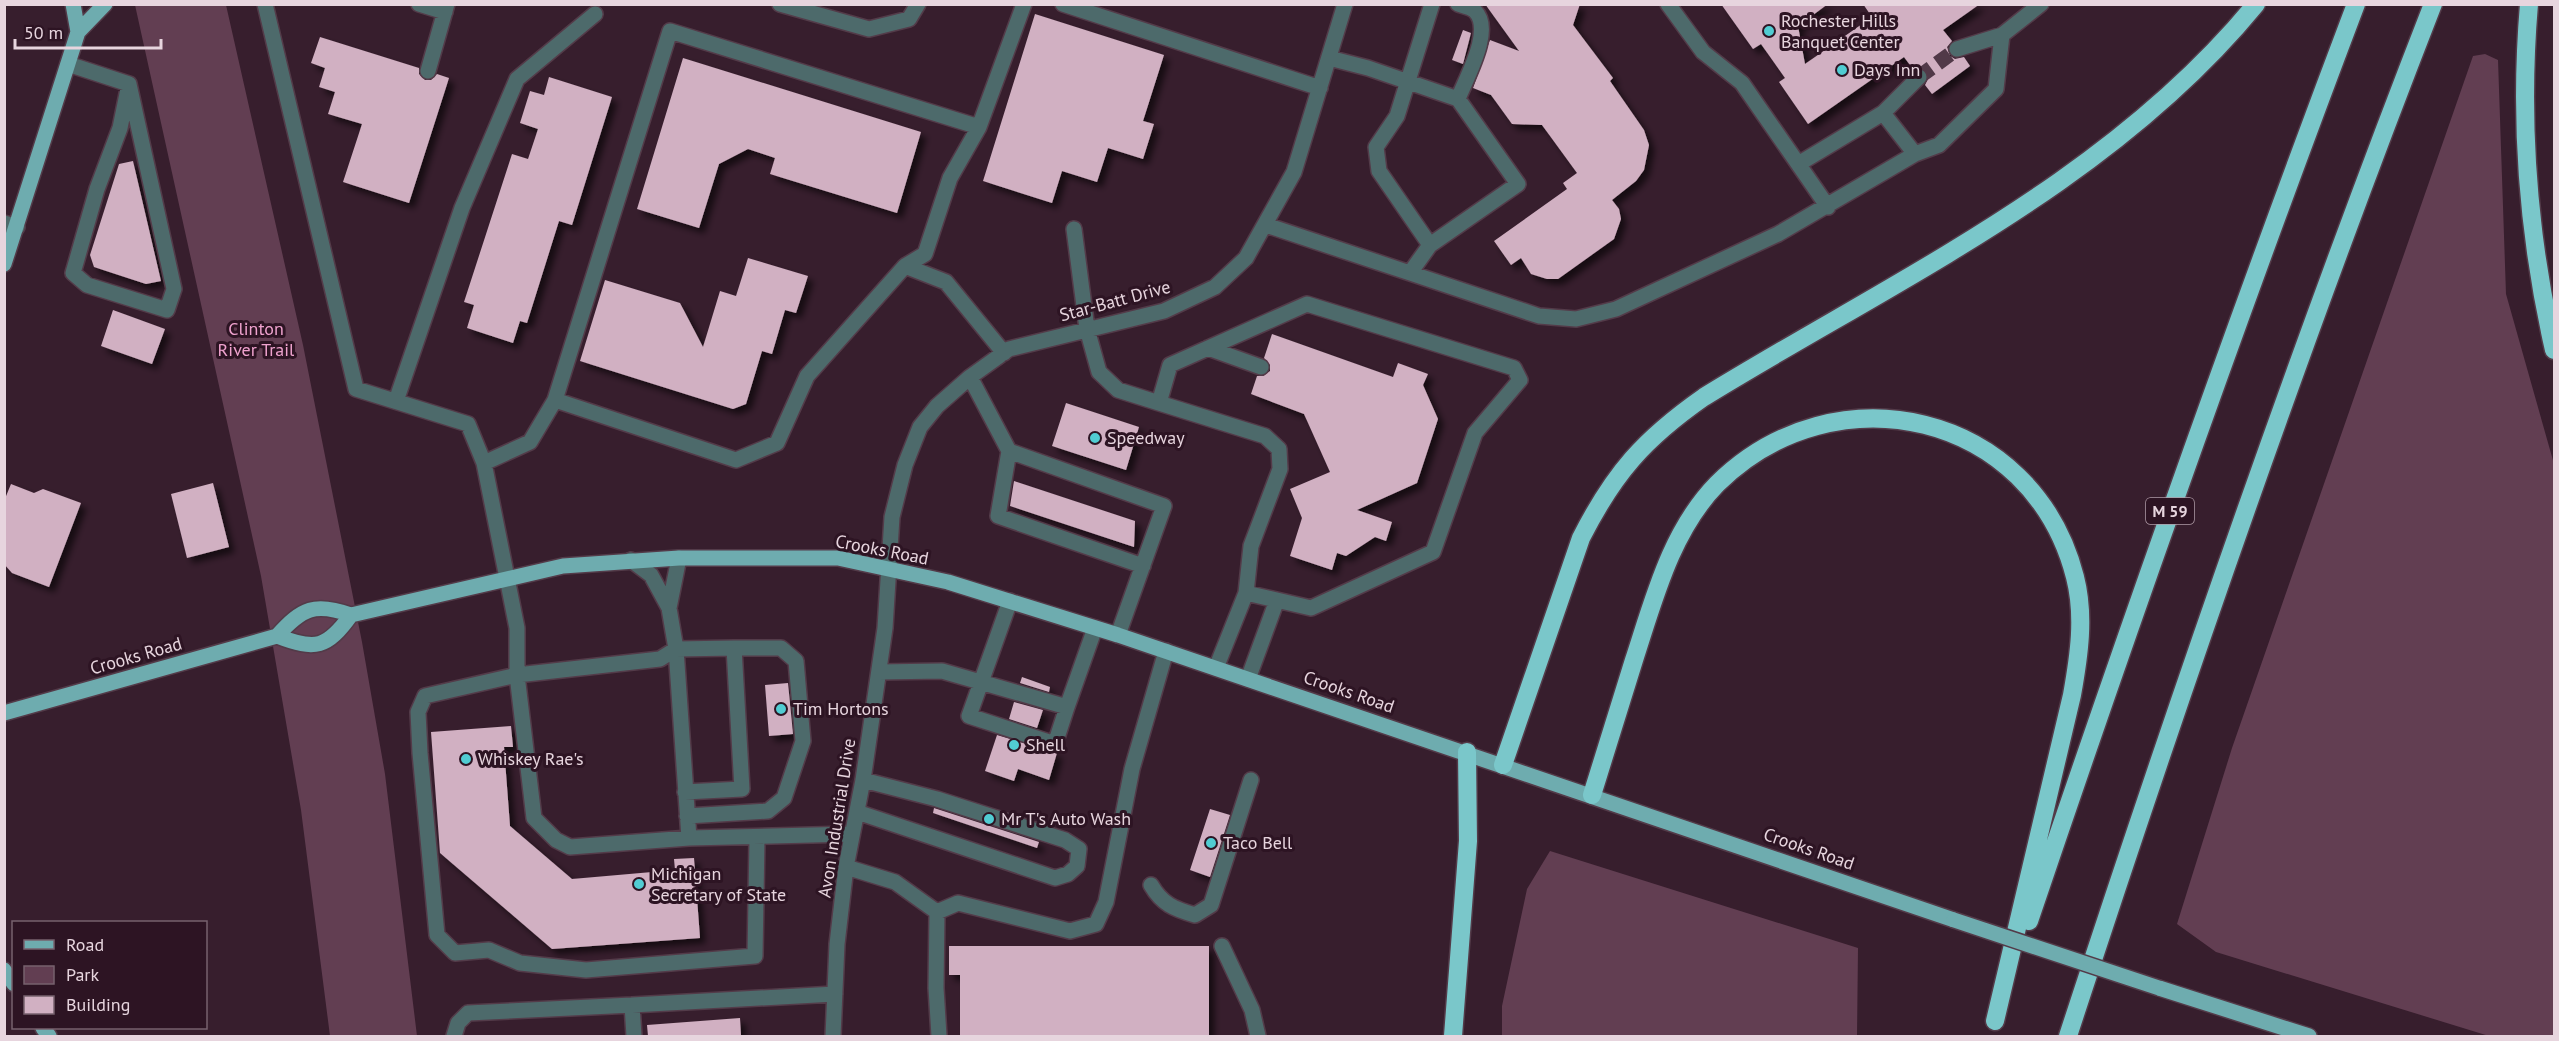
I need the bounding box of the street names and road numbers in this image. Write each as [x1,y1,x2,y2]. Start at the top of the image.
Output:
street label: Star-Batt Drive [1057,275,1173,326]
road number: M 59 [2146,498,2194,524]
street label: Crooks Road [834,529,931,570]
street label: Crooks Road [87,631,184,680]
street label: Crooks Road [1301,665,1398,718]
street label: Avon Industrial Drive [813,737,860,899]
street label: Crooks Road [1761,822,1858,875]

